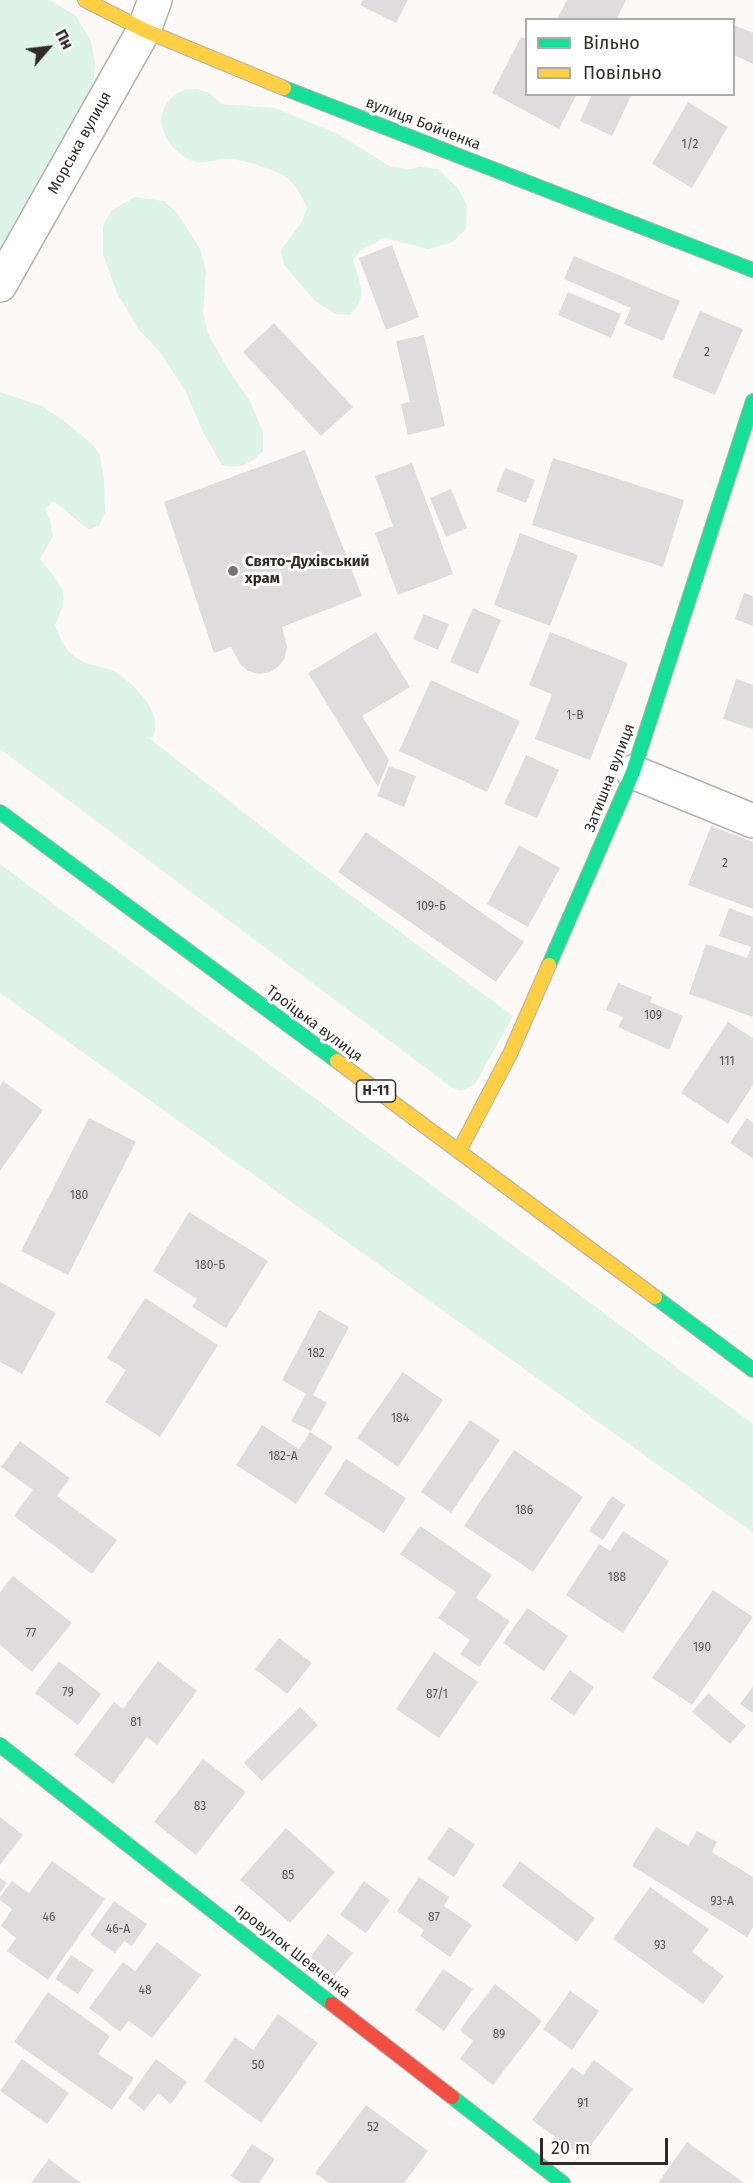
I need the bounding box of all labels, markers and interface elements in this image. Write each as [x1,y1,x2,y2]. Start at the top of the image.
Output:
north arrow [18,18,78,78]
legend [525,18,735,96]
text: Пн [51,26,77,53]
text: Вільно [583,32,640,54]
text: Повільно [583,62,662,84]
street label: Морська вулиця [44,89,116,197]
street label: вулиця Бойченка [363,94,483,154]
house number: 1/2 [682,138,698,152]
house number: 2 [704,346,710,360]
place label: Свято-Духівський храм [245,553,369,588]
marker: Свято-Духівський храм [226,564,240,578]
house number: 1-В [566,709,584,723]
street label: Затишна вулиця [581,721,639,835]
house number: 2 [722,857,728,871]
house number: 109-Б [416,900,446,914]
street label: Троїцька вулиця [262,982,366,1066]
house number: 109 [644,1009,662,1023]
house number: 111 [719,1055,735,1069]
road number: Н-11 [356,1080,395,1102]
house number: 180 [70,1189,88,1203]
house number: 180-Б [195,1259,225,1273]
house number: 182 [307,1347,325,1361]
house number: 184 [391,1412,409,1426]
house number: 182-А [268,1450,298,1464]
house number: 186 [515,1504,533,1518]
house number: 188 [608,1571,626,1585]
house number: 77 [26,1627,36,1641]
house number: 190 [693,1641,711,1655]
house number: 79 [62,1686,74,1700]
house number: 87/1 [426,1688,448,1702]
house number: 81 [130,1716,142,1730]
house number: 83 [194,1800,206,1814]
house number: 85 [282,1869,294,1883]
house number: 93-А [710,1895,734,1909]
street label: провулок Шевченка [230,1900,354,2002]
house number: 46 [43,1911,55,1925]
house number: 87 [428,1911,440,1925]
house number: 46-А [106,1923,130,1937]
house number: 93 [654,1939,666,1953]
house number: 48 [139,1984,151,1998]
house number: 89 [493,2028,505,2042]
house number: 50 [252,2059,264,2073]
house number: 91 [577,2097,589,2111]
house number: 52 [367,2121,379,2135]
scale bar [543,2126,670,2164]
text: 20 m [551,2137,590,2159]

